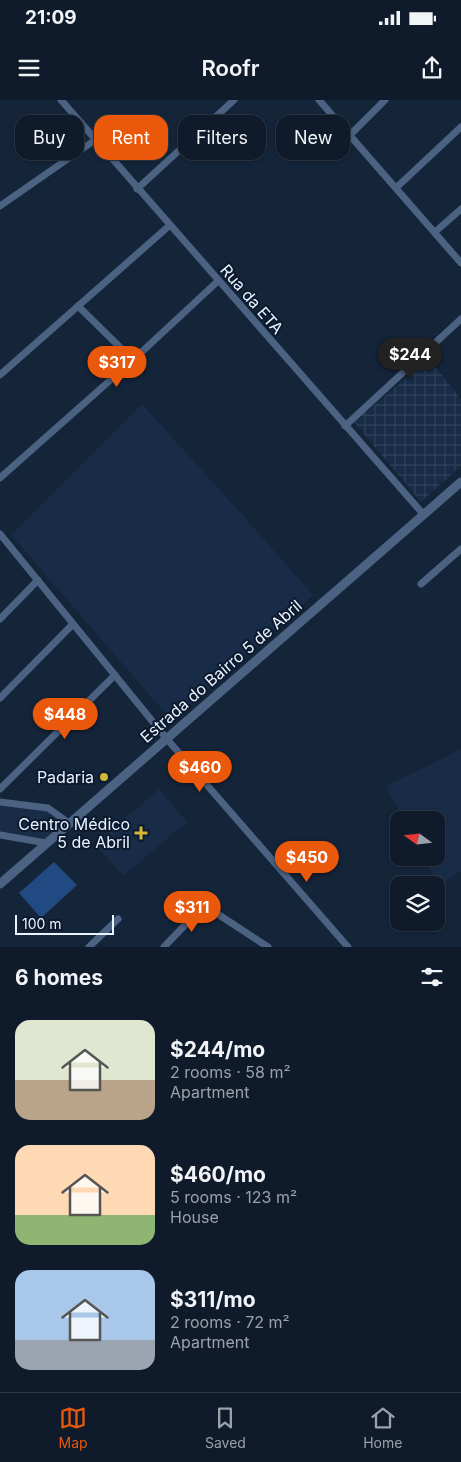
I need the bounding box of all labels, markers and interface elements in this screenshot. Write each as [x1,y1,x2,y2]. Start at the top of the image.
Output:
text: 21:09 [25,6,77,29]
icon: menu [15,54,43,82]
icon: share [418,54,446,82]
text: Roofr [201,55,260,81]
chip: Buy [15,115,84,160]
chip: Rent [94,115,168,160]
chip: Filters [178,115,266,160]
chip: New [276,115,350,160]
street label: Rua da ETA [216,260,288,338]
pin: $244 [380,338,440,380]
text: $244 [389,344,431,364]
pin: $317 [87,346,147,388]
text: $317 [98,352,136,372]
street label: Estrada do Bairro 5 de Abril [136,595,306,747]
pin: $448 [35,698,95,740]
text: $448 [44,704,86,724]
pin: $460 [170,750,230,793]
text: $460 [179,757,221,777]
place label: Padaria [37,767,94,787]
marker: Padaria [98,771,110,783]
north arrow [390,811,445,866]
map controls [390,811,445,931]
place label: Centro Médico 5 de Abril [18,814,130,852]
marker: Centro Médico 5 de Abril [134,826,148,840]
pin: $450 [277,840,337,883]
text: $450 [286,847,328,867]
button: layers [390,876,445,931]
pin: $311 [162,890,222,933]
text: $311 [175,897,209,917]
scale bar [15,912,114,935]
text: 100 m [22,915,62,932]
icon: filters [418,963,446,991]
text: 6 homes [15,965,103,990]
text: $244/mo [170,1037,265,1062]
icon: home [55,1040,115,1100]
text: 2 rooms · 58 m² [170,1062,290,1082]
text: Apartment [170,1082,250,1102]
text: $460/mo [170,1162,266,1187]
icon: home [55,1165,115,1225]
text: 5 rooms · 123 m² [170,1187,297,1207]
text: House [170,1207,219,1227]
text: $311/mo [170,1287,256,1312]
icon: home [55,1290,115,1350]
text: 2 rooms · 72 m² [170,1312,290,1332]
text: Apartment [170,1332,250,1352]
tab: Map [59,1404,88,1451]
tab: Saved [205,1404,246,1451]
tab: Home [363,1404,402,1451]

